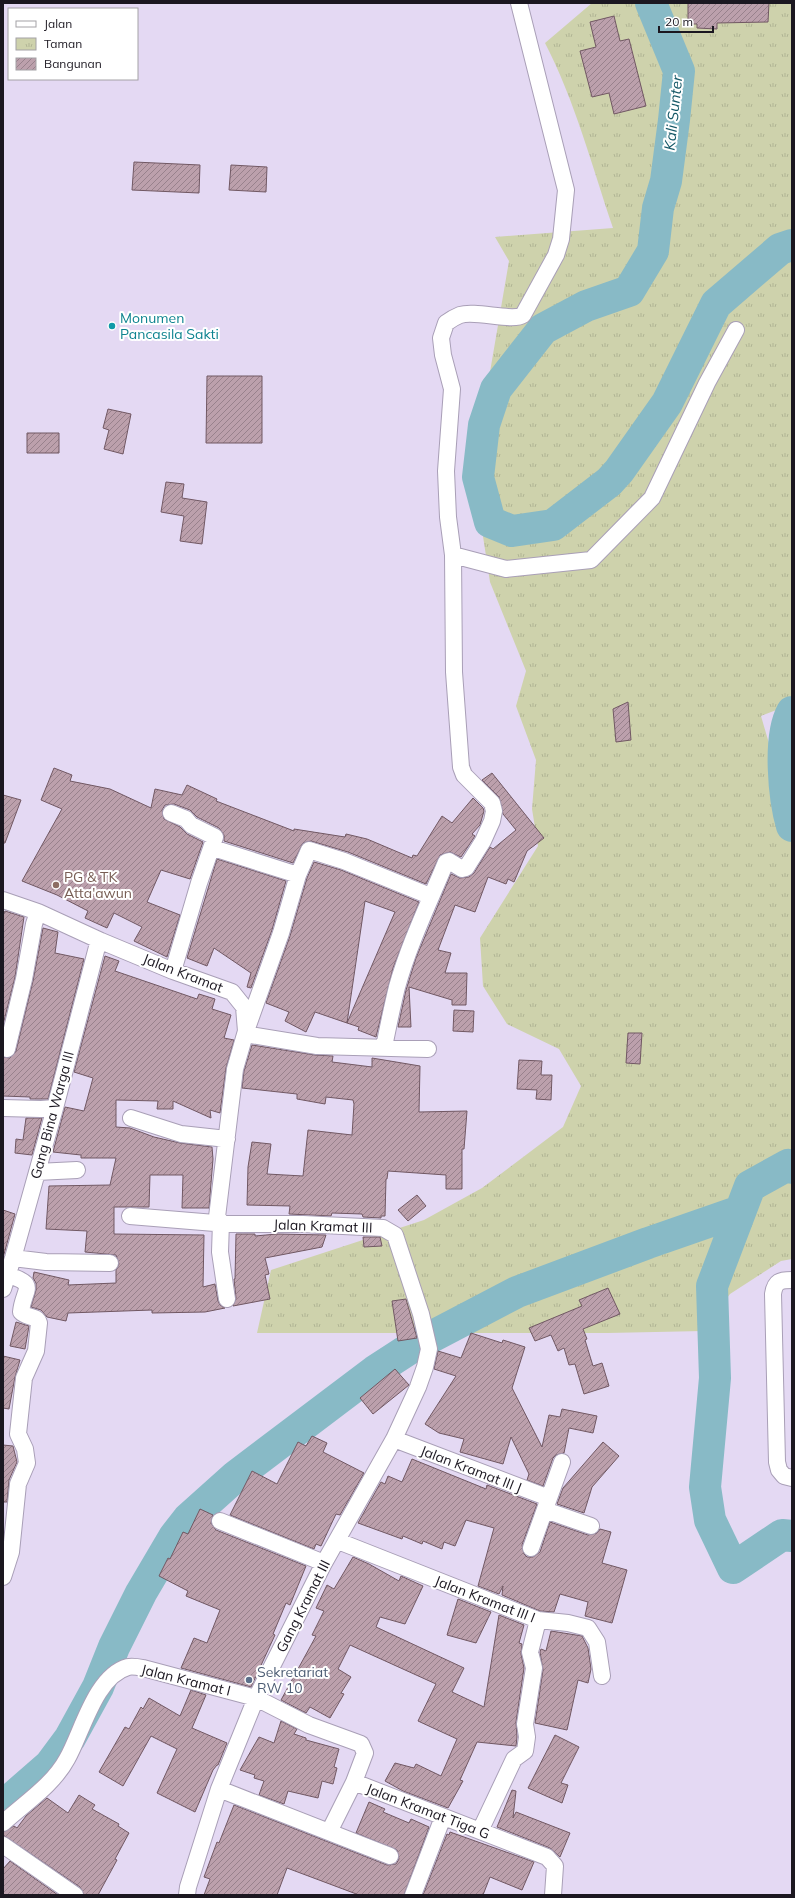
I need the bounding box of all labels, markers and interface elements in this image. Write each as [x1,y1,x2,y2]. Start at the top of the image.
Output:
legend [8,8,138,80]
scale bar [659,8,713,34]
text: 20 m [665,14,693,29]
text: Jalan [44,16,72,31]
text: Taman [44,36,82,51]
text: Bangunan [44,56,102,71]
water label: Kali Sunter [660,74,686,151]
place label: Monumen Pancasila Sakti [120,309,219,343]
marker: Monumen Pancasila Sakti [107,321,117,331]
place label: PG & TK Atta'awun [64,868,132,902]
marker: PG & TK Atta'awun [51,880,61,890]
street label: Jalan Kramat [140,949,226,997]
street label: Gang Bina Warga III [26,1049,78,1181]
street label: Jalan Kramat III [273,1215,373,1237]
street label: Jalan Kramat III J [418,1441,524,1497]
street label: Gang Kramat III [272,1557,334,1655]
street label: Jalan Kramat III I [432,1572,538,1626]
street label: Jalan Kramat I [139,1660,233,1700]
place label: Sekretariat RW 10 [257,1663,328,1697]
marker: Sekretariat RW 10 [244,1675,254,1685]
street label: Jalan Kramat Tiga G [364,1779,492,1843]

